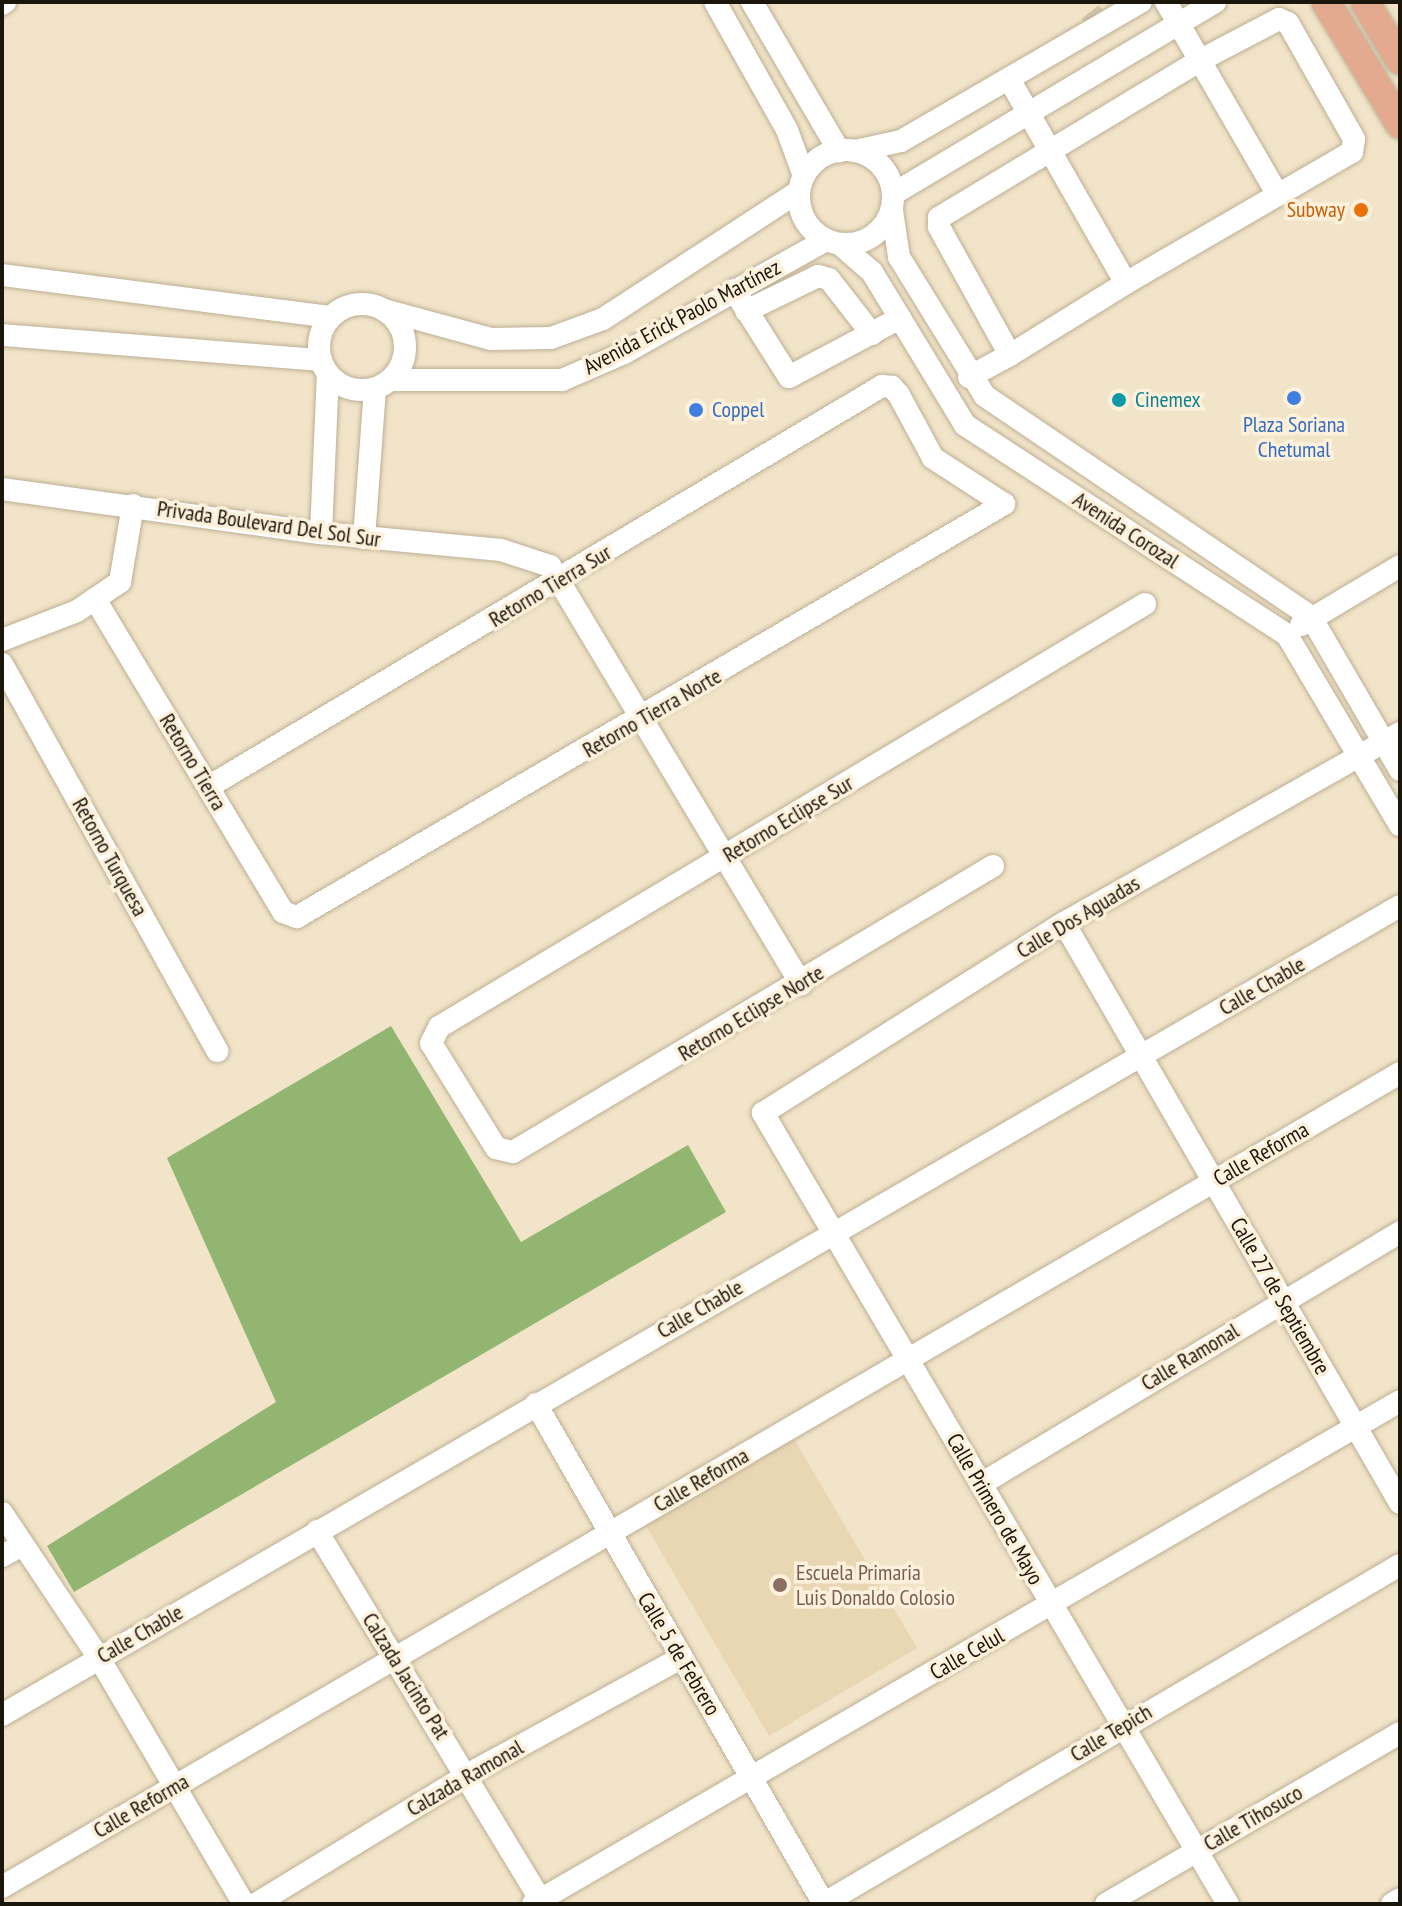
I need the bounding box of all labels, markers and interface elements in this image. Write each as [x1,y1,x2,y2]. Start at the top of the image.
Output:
place label: Subway [1287,197,1345,223]
marker: Subway [1352,201,1370,219]
street label: Avenida Erick Paolo Martínez [579,254,785,380]
place label: Cinemex [1135,387,1201,413]
marker: Plaza Soriana Chetumal [1285,389,1303,407]
marker: Cinemex [1110,391,1128,409]
place label: Coppel [712,397,764,423]
marker: Coppel [687,401,705,419]
place label: Plaza Soriana Chetumal [1243,411,1345,462]
street label: Avenida Corozal [1068,486,1184,574]
street label: Privada Boulevard Del Sol Sur [156,495,382,553]
street label: Retorno Tierra Sur [484,539,616,633]
street label: Retorno Tierra Norte [578,663,726,763]
street label: Retorno Tierra [154,709,232,815]
street label: Retorno Eclipse Sur [718,770,858,868]
street label: Retorno Turquesa [66,793,154,921]
street label: Calle Dos Aguadas [1011,870,1145,964]
street label: Calle Chable [1214,951,1310,1021]
street label: Retorno Eclipse Norte [674,959,828,1067]
street label: Calle Reforma [1209,1116,1313,1192]
street label: Calle 27 de Septiembre [1224,1213,1336,1379]
street label: Calle Chable [652,1274,748,1344]
street label: Calle Ramonal [1136,1318,1244,1396]
street label: Calle Primero de Mayo [941,1429,1049,1589]
street label: Calle Reforma [649,1442,753,1518]
place label: Escuela Primaria Luis Donaldo Colosio [796,1559,955,1610]
marker: Escuela Primaria Luis Donaldo Colosio [771,1576,789,1594]
street label: Calle 5 de Febrero [632,1588,726,1720]
street label: Calle Chable [92,1599,188,1669]
street label: Calzada Jacinto Pat [357,1608,455,1744]
street label: Calle Celul [925,1622,1009,1686]
street label: Calle Tepich [1065,1698,1157,1768]
street label: Calzada Ramonal [402,1734,528,1822]
street label: Calle Reforma [89,1768,193,1844]
street label: Calle Tihosuco [1199,1779,1307,1857]

